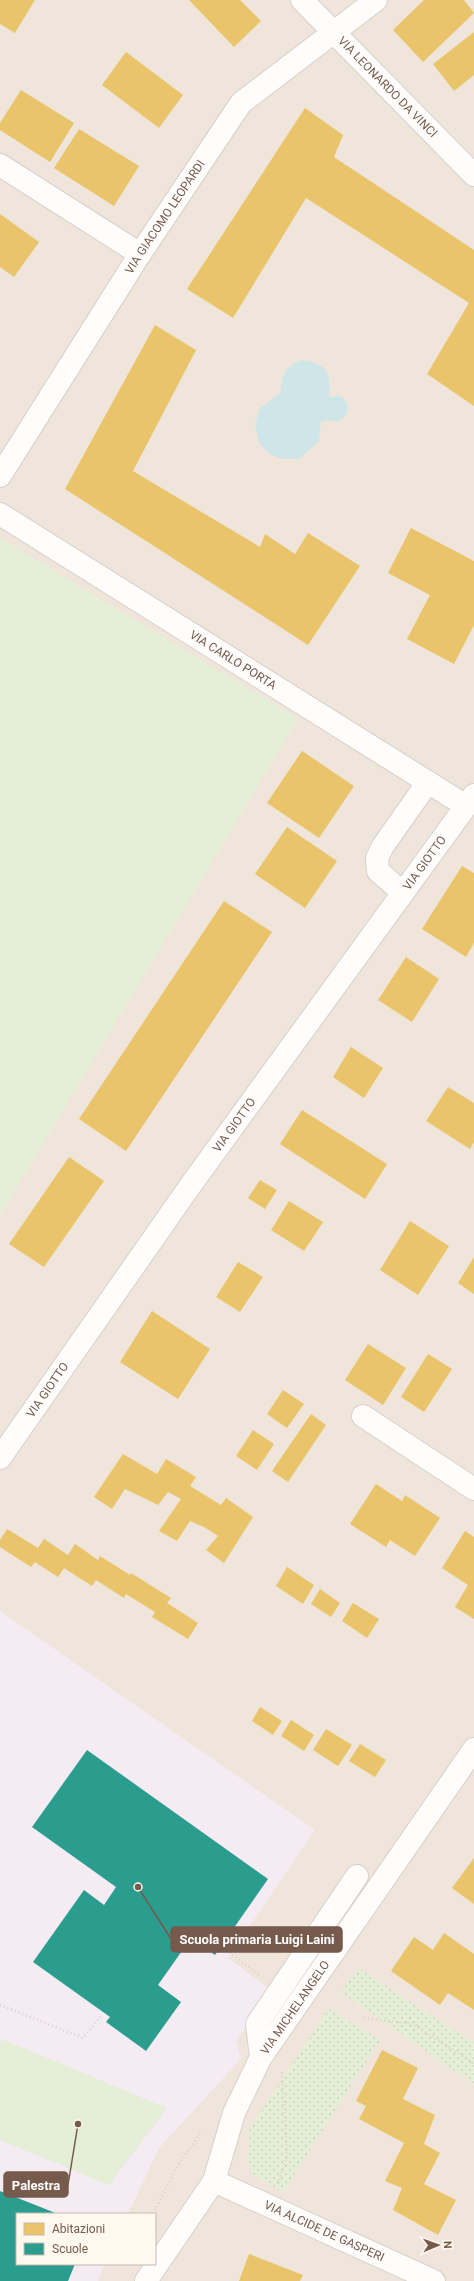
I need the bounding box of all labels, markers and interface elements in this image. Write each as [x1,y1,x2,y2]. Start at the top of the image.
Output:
street label: VIA LEONARDO DA VINCI [335,34,440,140]
street label: VIA GIACOMO LEOPARDI [122,158,208,277]
street label: VIA CARLO PORTA [187,628,279,692]
street label: VIA GIOTTO [400,833,449,893]
street label: VIA GIOTTO [210,1095,259,1155]
street label: VIA GIOTTO [23,1360,72,1420]
callout: Scuola primaria Luigi Laini [171,1927,342,1952]
text: Scuola primaria Luigi Laini [179,1932,335,1947]
street label: VIA MICHELANGELO [258,1958,333,2057]
callout: Palestra [4,2172,68,2197]
text: Palestra [12,2178,60,2193]
street label: VIA ALCIDE DE GASPERI [262,2198,386,2264]
legend [16,2213,156,2265]
text: Abitazioni [52,2222,105,2236]
north arrow [418,2225,458,2265]
text: N [441,2241,454,2249]
text: Scuole [52,2242,88,2256]

